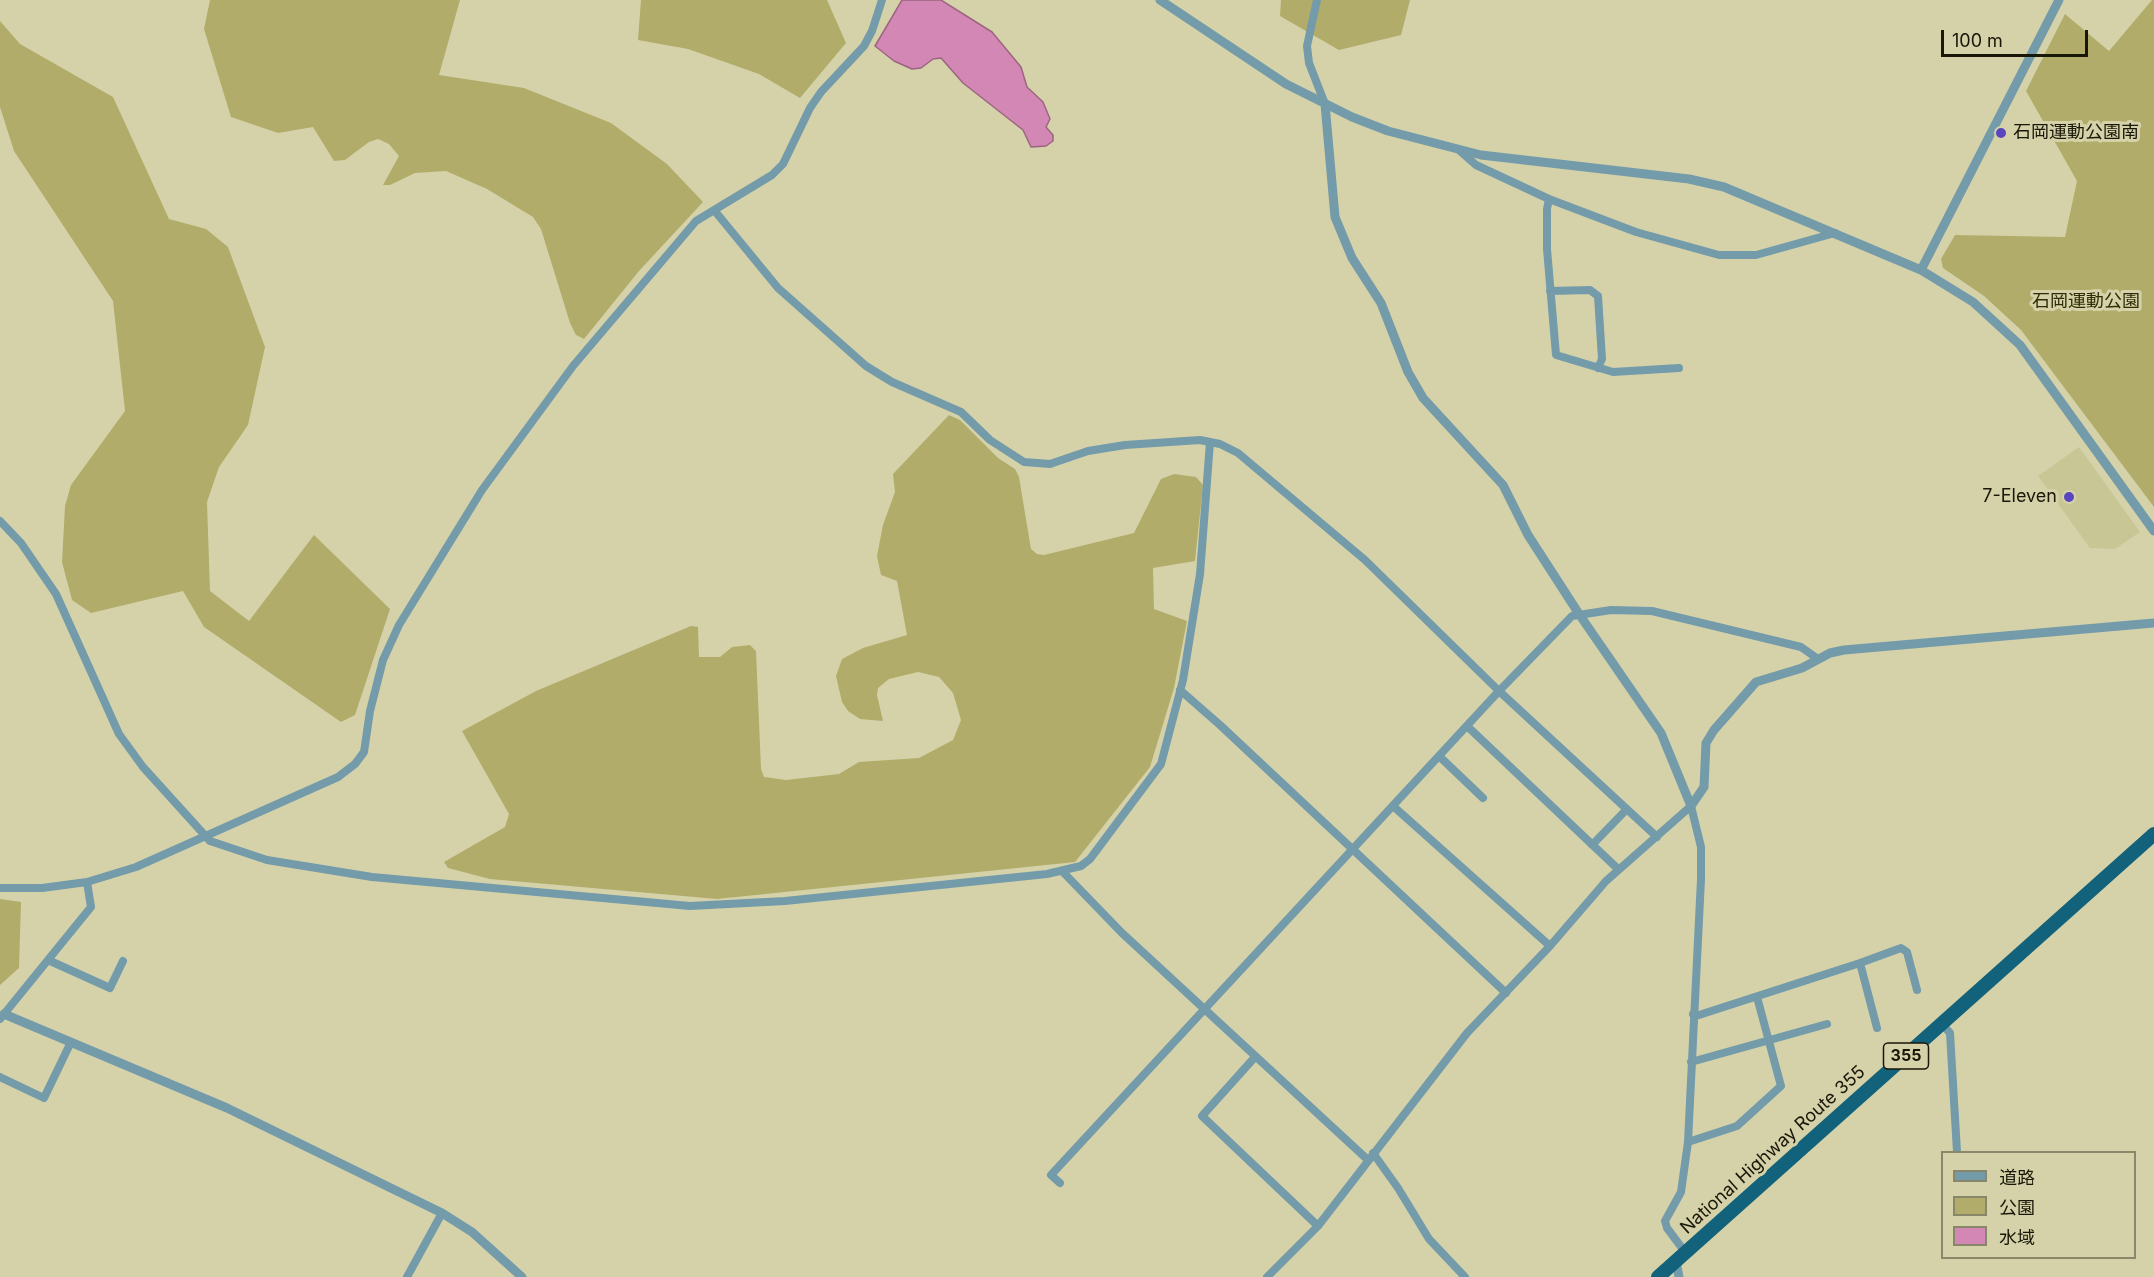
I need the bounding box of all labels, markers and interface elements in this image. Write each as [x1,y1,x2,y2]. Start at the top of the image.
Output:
scale bar [1944,18,2091,56]
text: 100 m [1952,30,2003,51]
place label: 石岡運動公園南 [2013,122,2139,144]
marker: 石岡運動公園南 [1994,126,2008,140]
park label: 石岡運動公園 [2032,291,2140,313]
place label: 7-Eleven [1982,486,2057,508]
marker: 7-Eleven [2062,490,2076,504]
road number: 355 [1884,1043,1928,1069]
street label: National Highway Route 355 [1676,1061,1870,1239]
legend [1941,1151,2136,1259]
text: 道路 [1999,1167,2035,1188]
text: 公園 [1999,1197,2035,1218]
text: 水域 [1999,1227,2035,1248]

